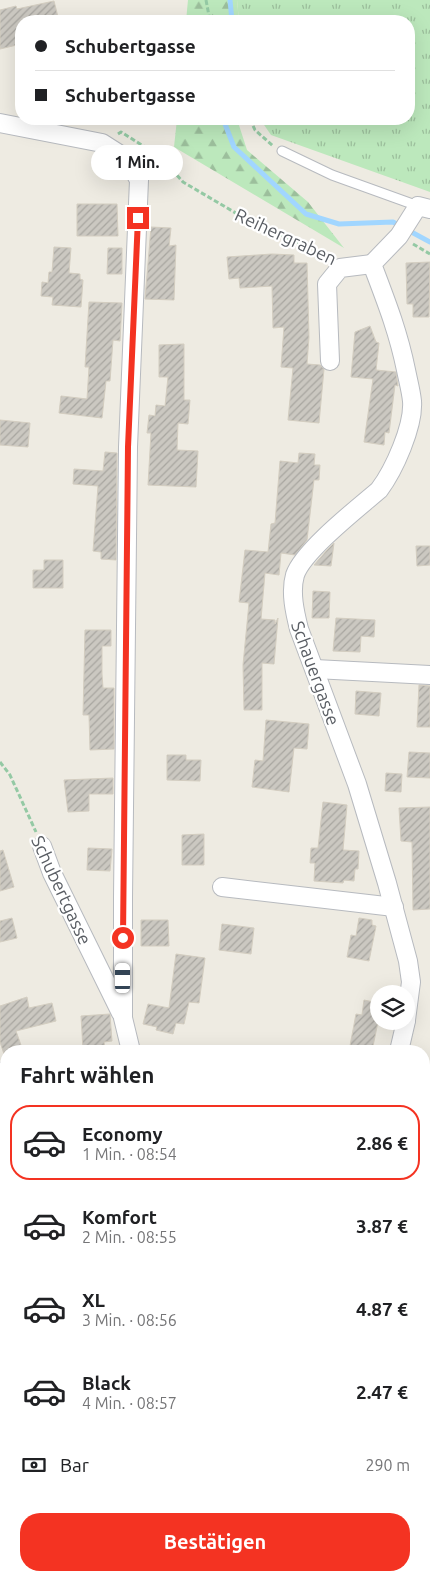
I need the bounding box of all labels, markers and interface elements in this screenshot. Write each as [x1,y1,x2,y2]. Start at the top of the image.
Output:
text: Schubertgasse [65,35,196,57]
text: Schubertgasse [65,84,196,106]
callout: 1 Min. [92,146,184,180]
text: 1 Min. [115,153,159,171]
street label: Reihergraben [232,204,340,268]
route end [127,207,149,229]
street label: Schauergasse [288,618,344,728]
street label: Schubertgasse [28,832,96,948]
route start [112,927,134,949]
car [115,963,130,993]
map controls [370,985,415,1030]
button: layers [370,985,415,1030]
text: Fahrt wählen [20,1062,154,1087]
icon: car [22,1120,67,1165]
text: Economy [82,1123,163,1145]
text: 2.86 € [356,1132,408,1154]
text: 1 Min. · 08:54 [82,1145,177,1163]
icon: car [22,1203,67,1248]
text: Komfort [82,1206,157,1228]
text: 3.87 € [356,1215,408,1237]
text: 2 Min. · 08:55 [82,1228,177,1246]
icon: car [22,1286,67,1331]
text: XL [82,1289,105,1311]
text: 4.87 € [356,1298,408,1320]
text: 3 Min. · 08:56 [82,1311,177,1329]
icon: car [22,1369,67,1414]
text: Black [82,1372,131,1394]
text: 2.47 € [356,1381,408,1403]
text: 4 Min. · 08:57 [82,1394,177,1412]
icon: cash [20,1451,48,1479]
text: Bar [60,1454,89,1476]
text: 290 m [365,1456,410,1474]
button: Bestätigen [20,1513,410,1571]

